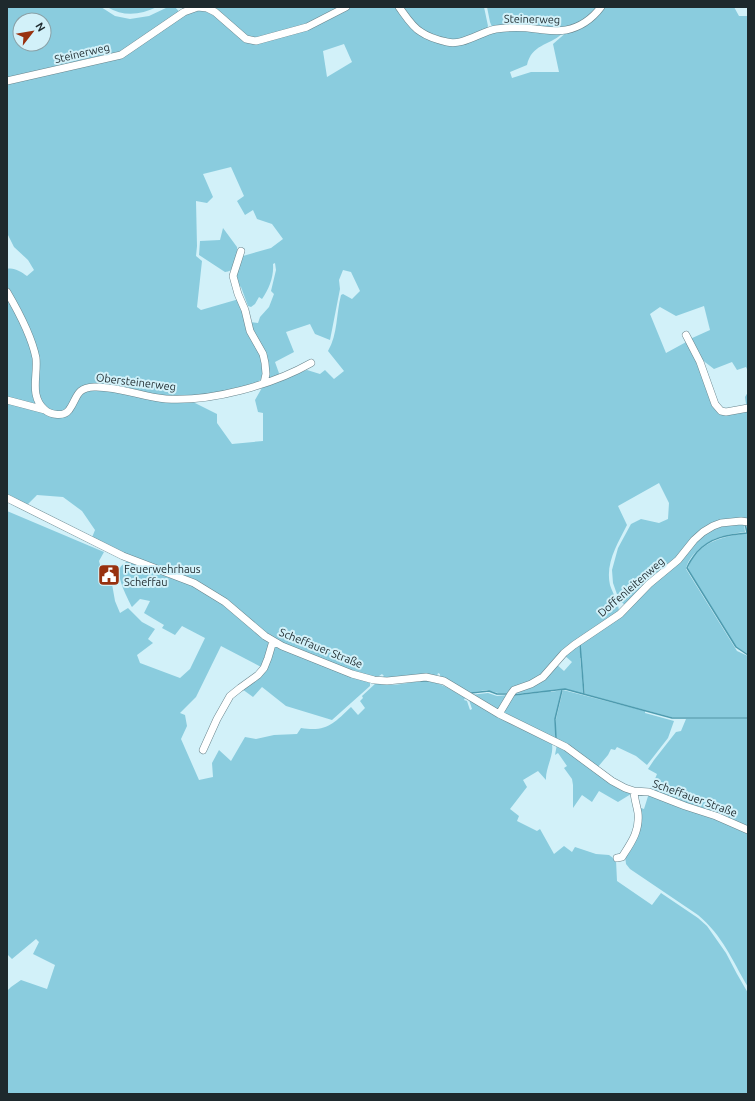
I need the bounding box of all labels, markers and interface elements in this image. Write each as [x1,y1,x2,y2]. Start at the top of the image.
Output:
north arrow [12,12,52,52]
street label: Steinerweg [504,13,560,25]
text: N [33,20,48,33]
street label: Steinerweg [53,41,111,65]
street label: Obersteinerweg [95,371,177,393]
street label: Doffenleitenweg [595,555,667,619]
public building icon: Feuerwehrhaus Scheffau [96,562,122,588]
place label: Feuerwehrhaus Scheffau [124,563,201,588]
street label: Scheffauer Straße [278,626,364,670]
street label: Scheffauer Straße [651,777,739,819]

